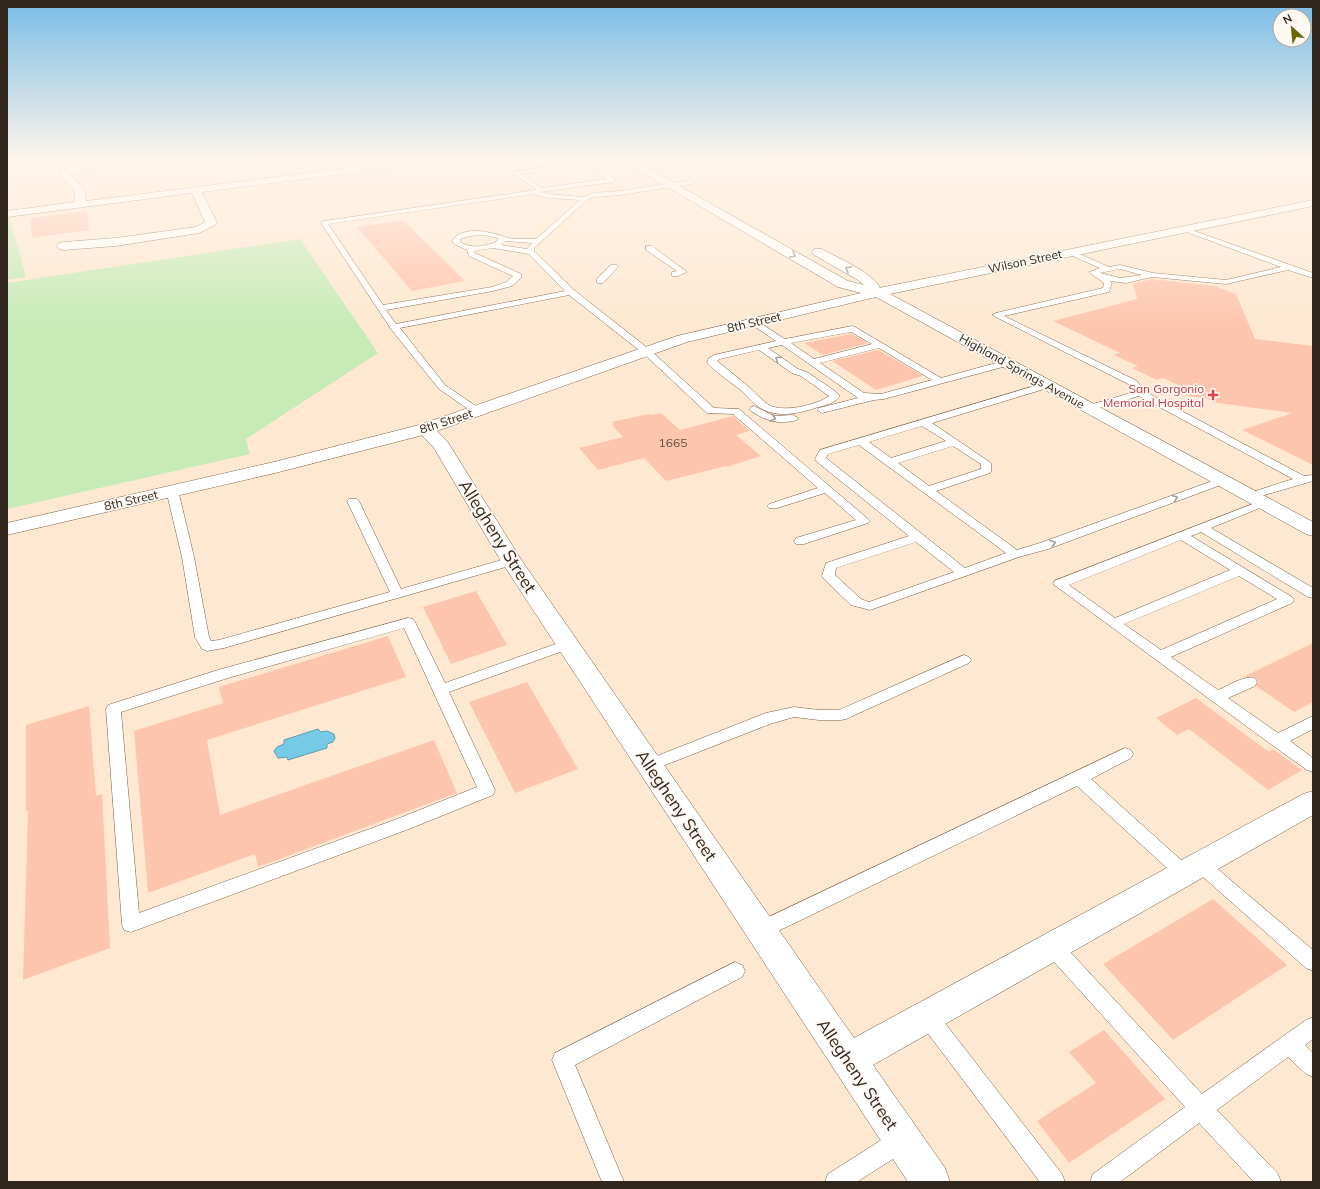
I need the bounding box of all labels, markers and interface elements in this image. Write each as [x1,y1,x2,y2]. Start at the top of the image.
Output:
north arrow [1272,8,1312,48]
text: N [1281,11,1294,27]
street label: Wilson Street [987,246,1063,276]
one-way arrow [789,251,796,258]
one-way arrow [845,266,852,273]
street label: 8th Street [726,309,782,335]
street label: Highland Springs Avenue [957,330,1087,412]
one-way arrow [775,357,782,364]
place label: San Gorgonio Memorial Hospital [1103,381,1204,410]
marker: San Gorgonio Memorial Hospital [1207,389,1219,401]
street label: 8th Street [418,405,474,437]
one-way arrow [769,414,776,422]
house number: 1665 [659,435,687,450]
street label: Allegheny Street [454,475,541,597]
street label: 8th Street [103,487,159,513]
one-way arrow [1171,494,1178,503]
one-way arrow [1049,540,1056,548]
street label: Allegheny Street [631,745,722,865]
street label: Allegheny Street [812,1014,903,1134]

